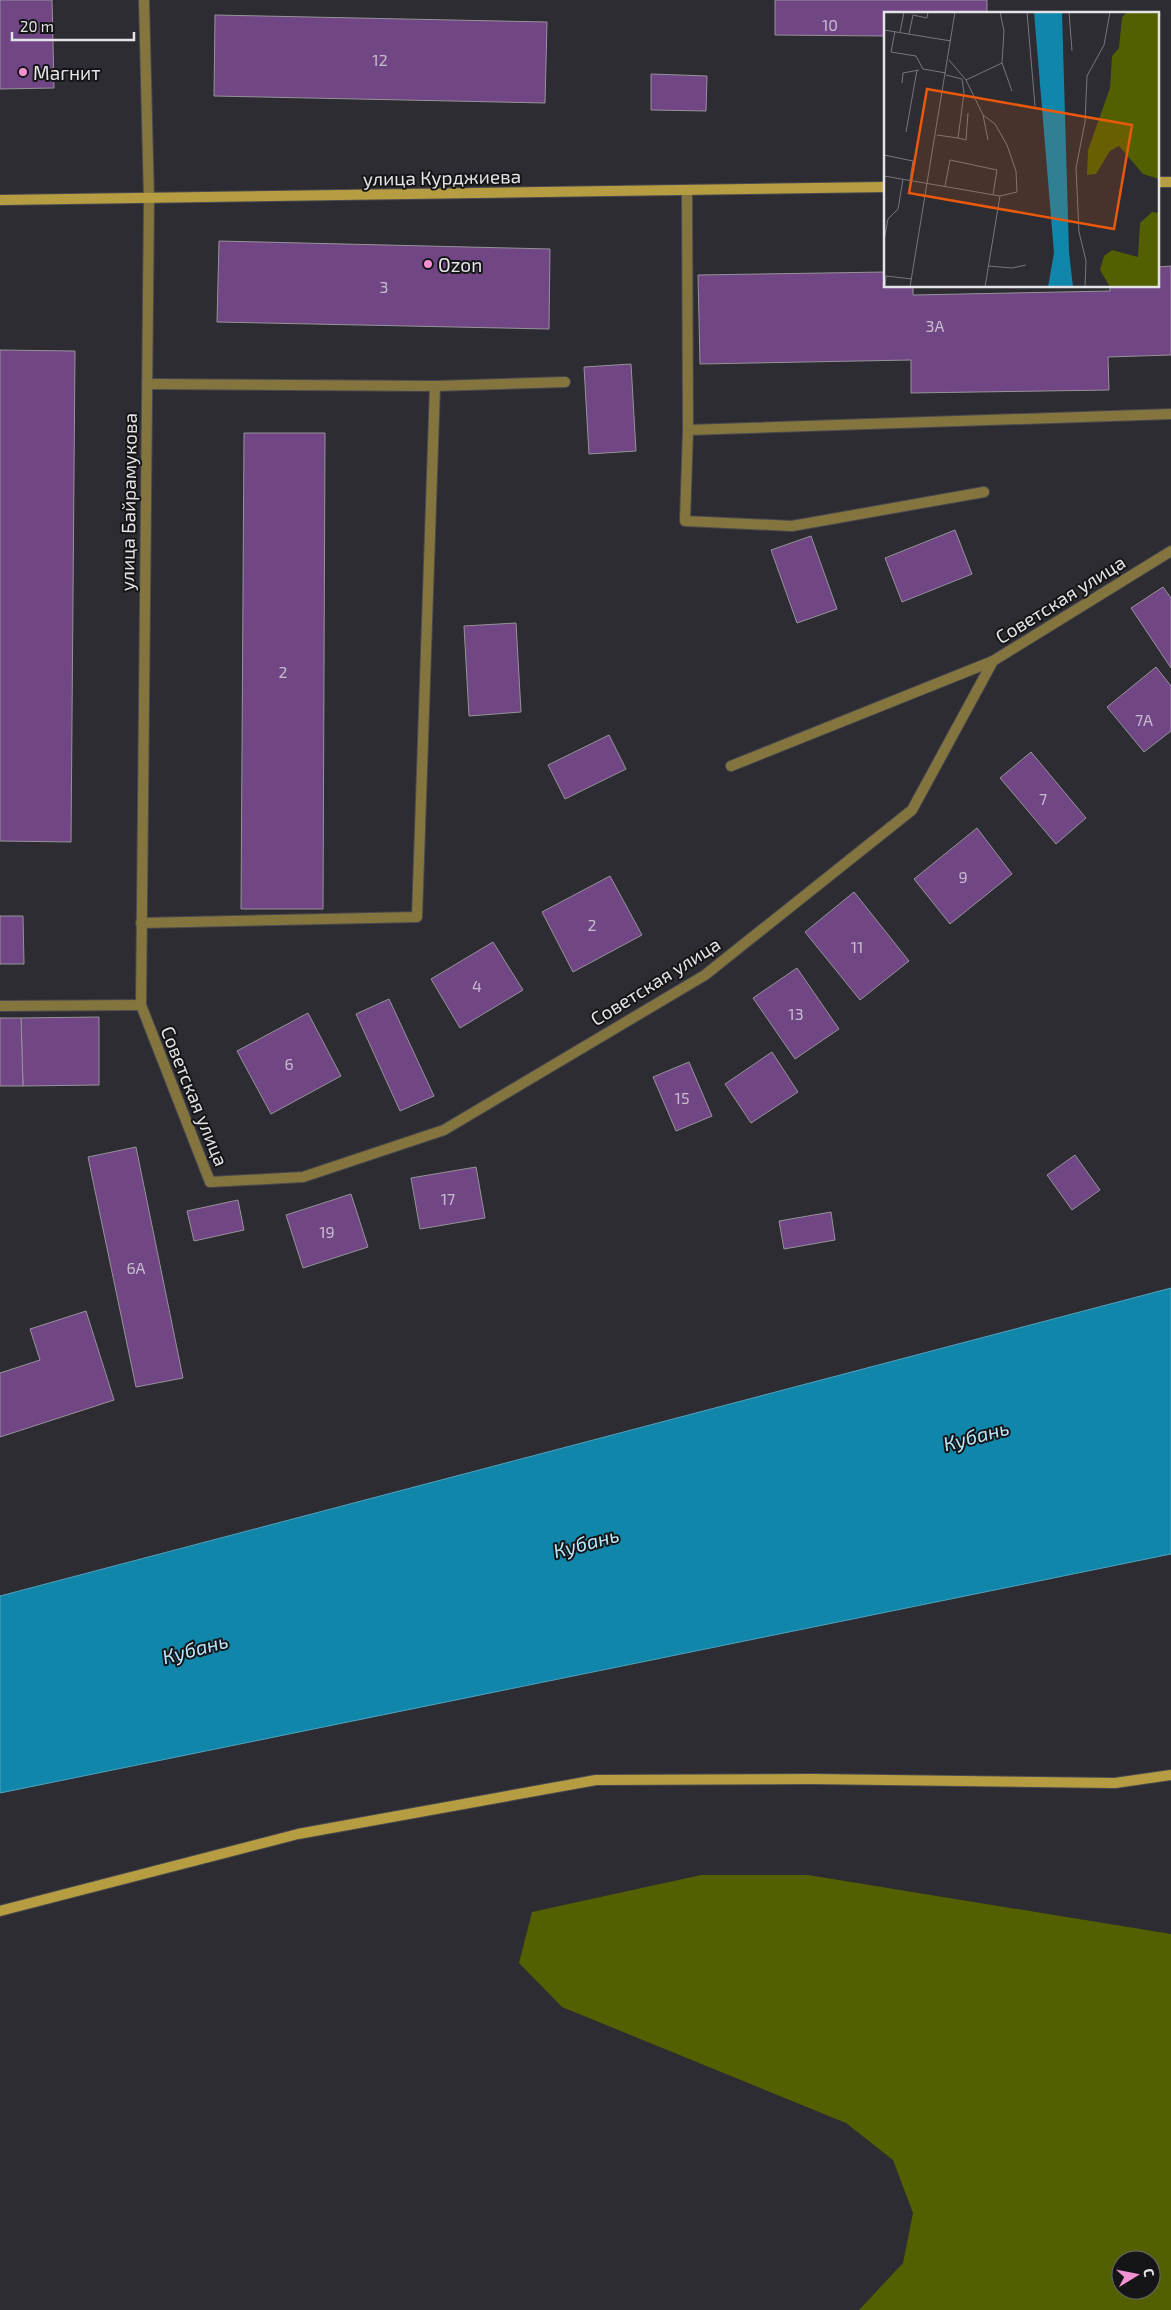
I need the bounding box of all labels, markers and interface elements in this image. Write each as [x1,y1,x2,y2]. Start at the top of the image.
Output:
scale bar [12,10,135,42]
inset map [884,12,1158,288]
house number: 10 [822,15,838,34]
text: 20 m [20,17,54,35]
house number: 12 [372,50,388,69]
place label: Магнит [33,61,100,84]
marker: Магнит [17,66,29,78]
street label: улица Курджиева [363,164,521,191]
place label: Ozon [438,253,482,276]
marker: Ozon [422,258,434,270]
house number: 3 [380,277,388,296]
house number: 3А [926,316,944,335]
street label: улица Байрамукова [115,413,142,591]
street label: Советская улица [991,550,1130,649]
house number: 2 [279,662,288,681]
house number: 7А [1135,710,1153,729]
house number: 7 [1039,789,1047,808]
house number: 9 [958,867,968,886]
house number: 2 [588,915,597,934]
street label: Советская улица [586,932,725,1031]
house number: 11 [851,937,863,956]
house number: 4 [472,976,482,995]
house number: 13 [788,1004,804,1023]
street label: Советская улица [156,1023,234,1170]
house number: 6 [284,1054,294,1073]
house number: 15 [675,1088,689,1107]
house number: 17 [441,1189,455,1208]
house number: 19 [319,1222,335,1241]
house number: 6А [126,1258,146,1277]
water label: Кубань [940,1415,1012,1455]
water label: Кубань [550,1522,622,1562]
water label: Кубань [159,1628,231,1668]
north arrow [1111,2250,1161,2300]
text: С [1140,2267,1158,2278]

